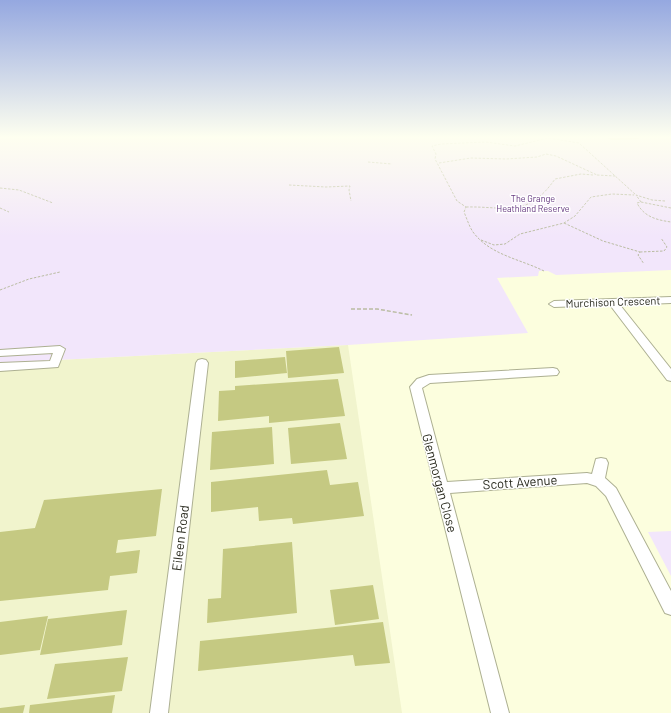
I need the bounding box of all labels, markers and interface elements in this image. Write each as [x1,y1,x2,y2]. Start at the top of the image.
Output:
park label: The Grange Heathland Reserve [496,193,570,214]
street label: Murchison Crescent [565,293,661,310]
street label: Glenmorgan Close [419,432,461,534]
street label: Scott Avenue [482,471,558,493]
street label: Eileen Road [168,504,192,572]

